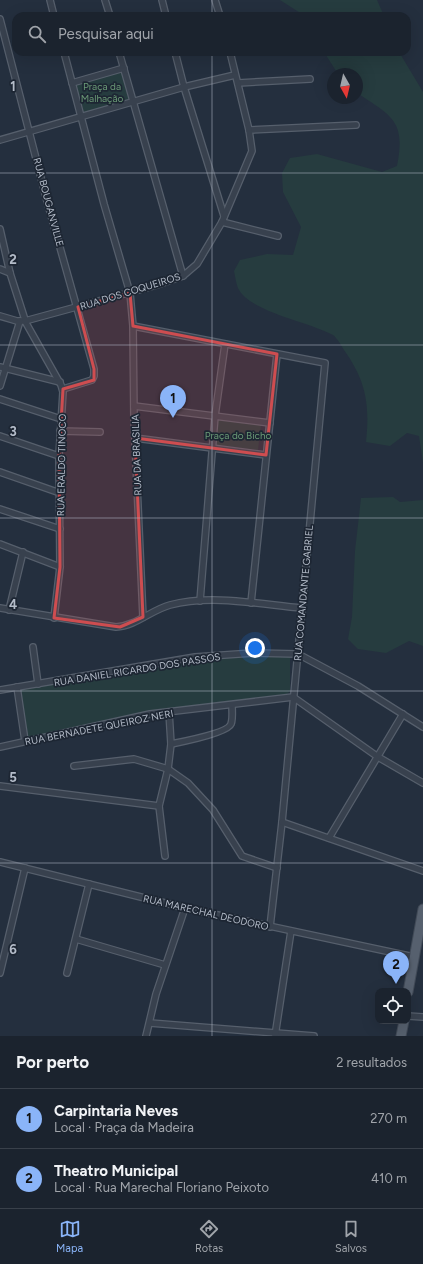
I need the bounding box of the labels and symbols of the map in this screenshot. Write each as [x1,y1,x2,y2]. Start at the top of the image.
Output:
north arrow [327,68,363,104]
text: 1 [10,79,16,94]
park label: Praça da Malhação [81,80,124,105]
street label: RUA BOUGANVILLE [30,156,67,248]
text: 2 [9,252,17,267]
street label: RUA DOS COQUEIROS [78,270,182,313]
pin: 1 [160,385,186,418]
street label: RUA ERALDO TINOCO [54,413,69,516]
street label: RUA DA BRASILIA [129,414,144,496]
text: 3 [9,424,17,439]
park label: Praça do Bicho [205,429,271,442]
street label: RUA COMANDANTE GABRIEL [291,524,316,662]
text: 4 [9,597,17,612]
your location [245,638,265,658]
street label: RUA DANIEL RICARDO DOS PASSOS [53,650,221,689]
street label: RUA BERNADETE QUEIROZ NERI [24,707,175,748]
text: 5 [9,770,17,785]
street label: RUA MARECHAL DEODORO [142,892,270,933]
text: 6 [9,942,17,957]
pin: 2 [383,951,409,984]

